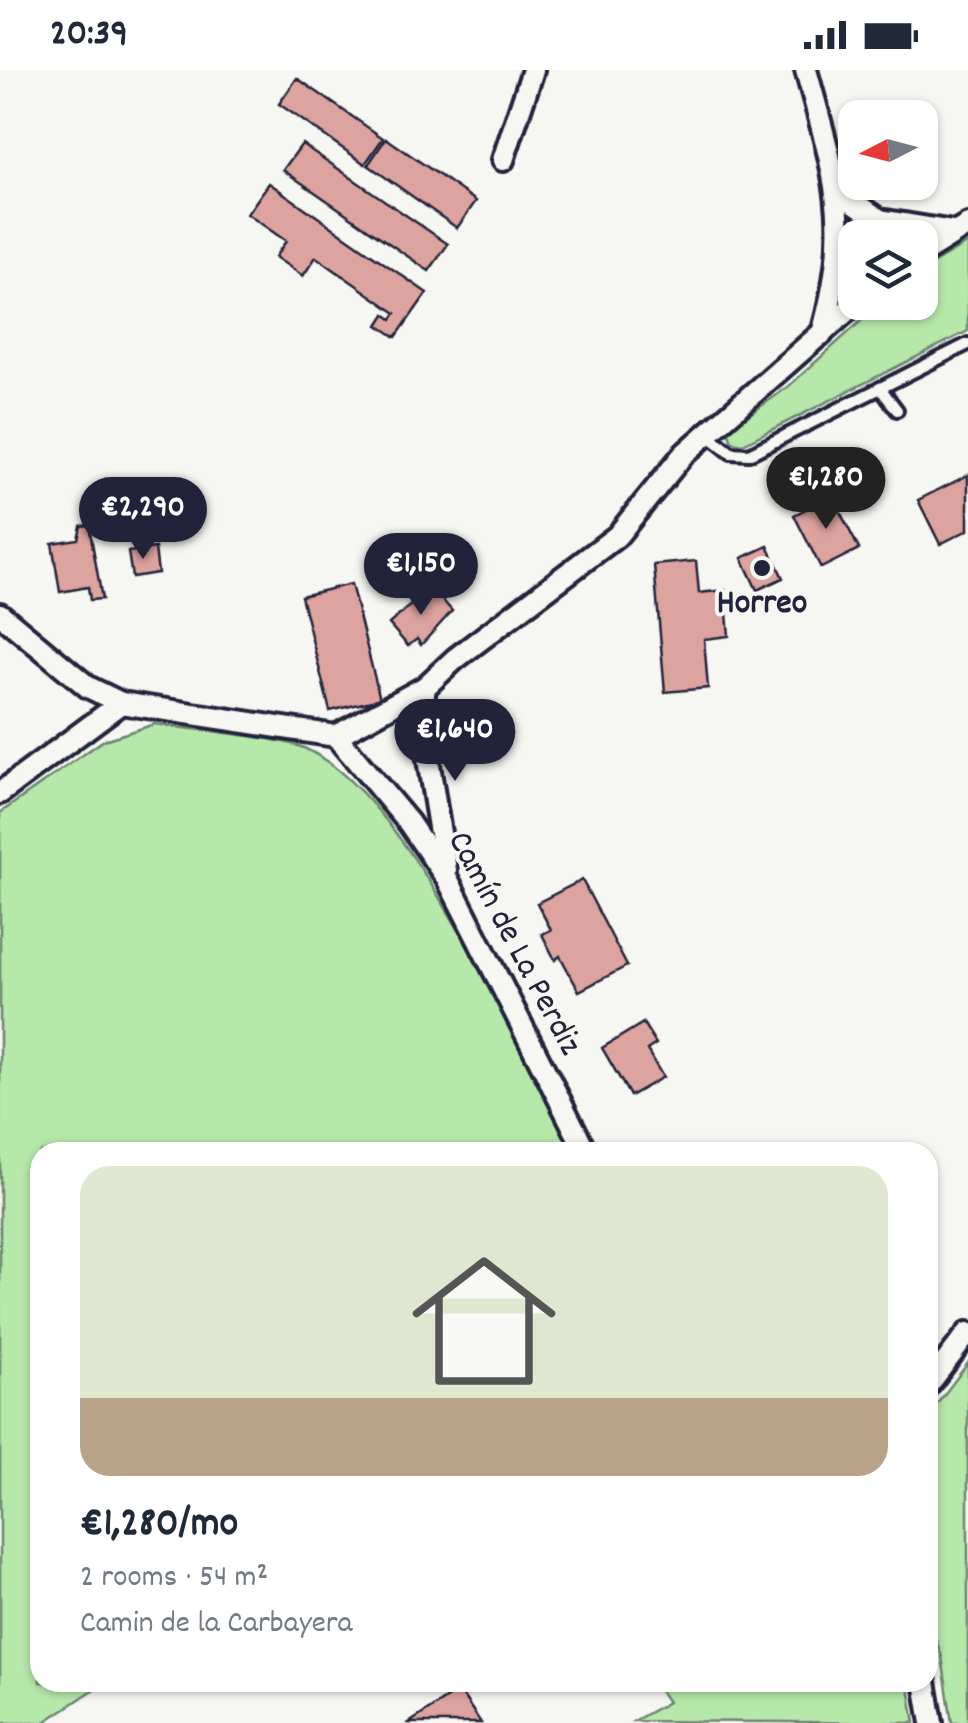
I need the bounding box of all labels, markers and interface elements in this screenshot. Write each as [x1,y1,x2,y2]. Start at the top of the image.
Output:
text: 20:39 [50,8,128,63]
north arrow [838,100,938,200]
map controls [838,100,938,320]
button: layers [838,220,938,320]
pin: €1,280 [745,447,907,532]
text: €1,280 [788,456,864,502]
pin: €2,290 [62,477,224,562]
text: €2,290 [101,486,185,532]
pin: €1,150 [340,533,502,618]
text: €1,150 [386,542,456,588]
marker: Horreo [751,557,773,579]
place label: Horreo [717,580,807,630]
pin: €1,640 [374,699,536,784]
text: €1,640 [416,708,494,754]
street label: Camín de La Perdiz [433,823,593,1065]
icon: home [394,1231,574,1411]
text: €1,280/mo [80,1496,238,1556]
text: 2 rooms · 54 m² [80,1556,268,1602]
text: Camin de la Carbayera [80,1602,353,1648]

